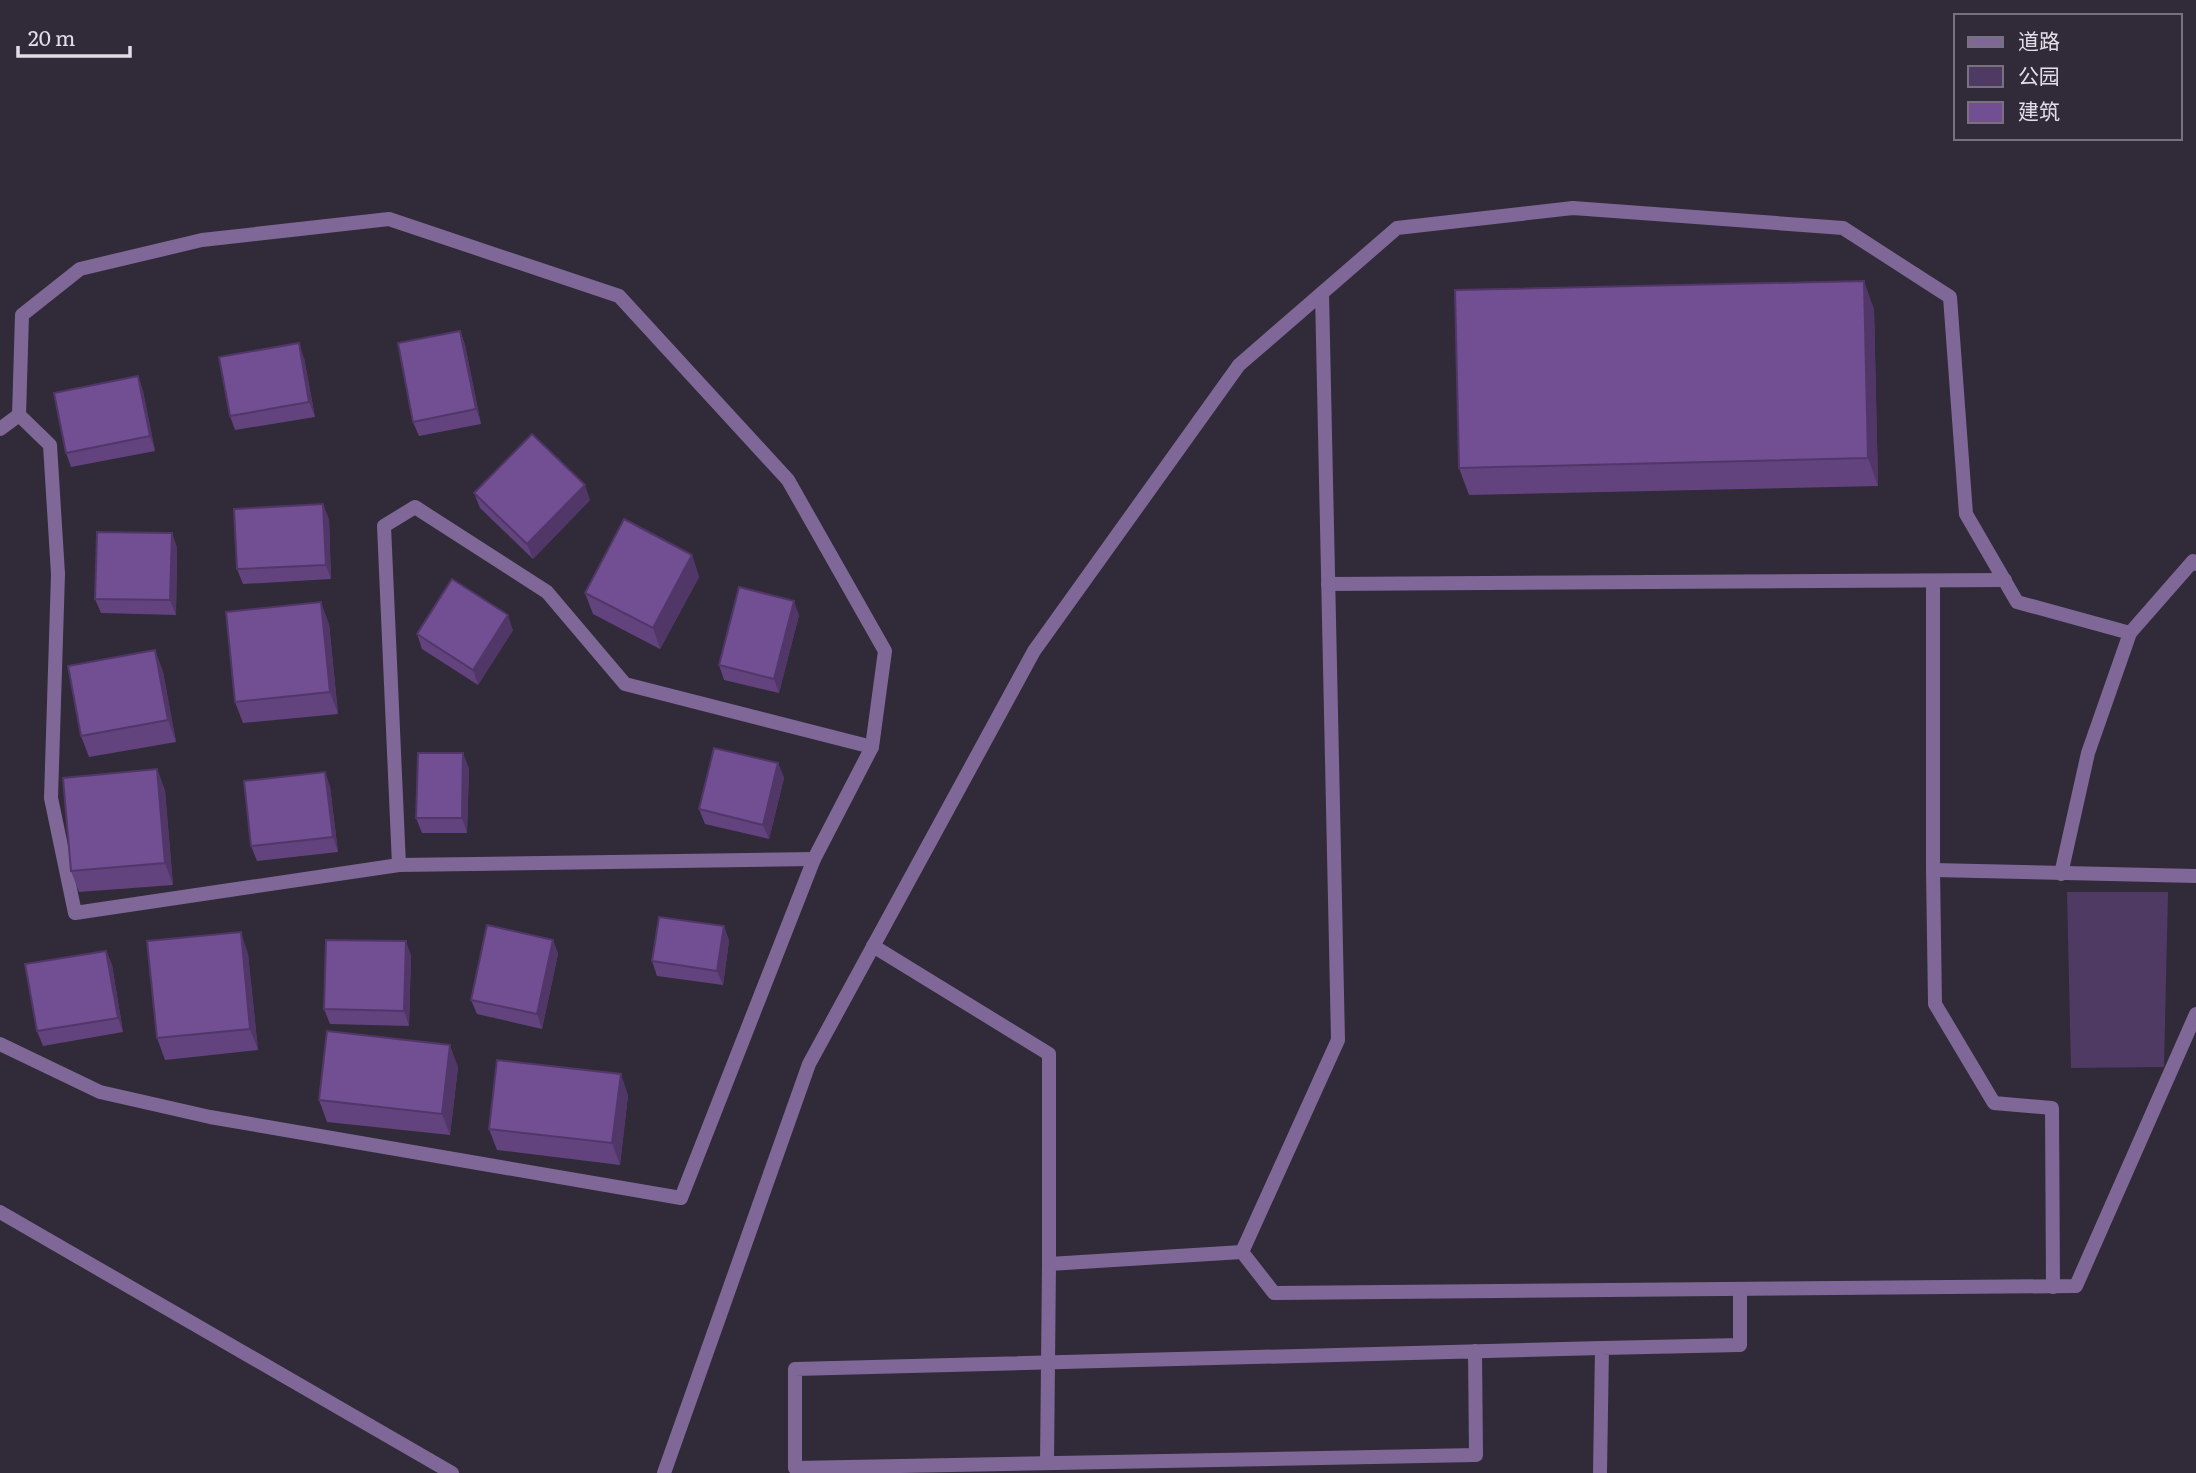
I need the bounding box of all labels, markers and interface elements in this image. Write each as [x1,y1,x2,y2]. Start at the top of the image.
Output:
scale bar [18,14,130,58]
legend [1954,14,2182,140]
text: 20 m [28,21,75,52]
text: 道路 [2018,24,2060,55]
text: 公园 [2018,59,2060,90]
text: 建筑 [2018,94,2060,125]

